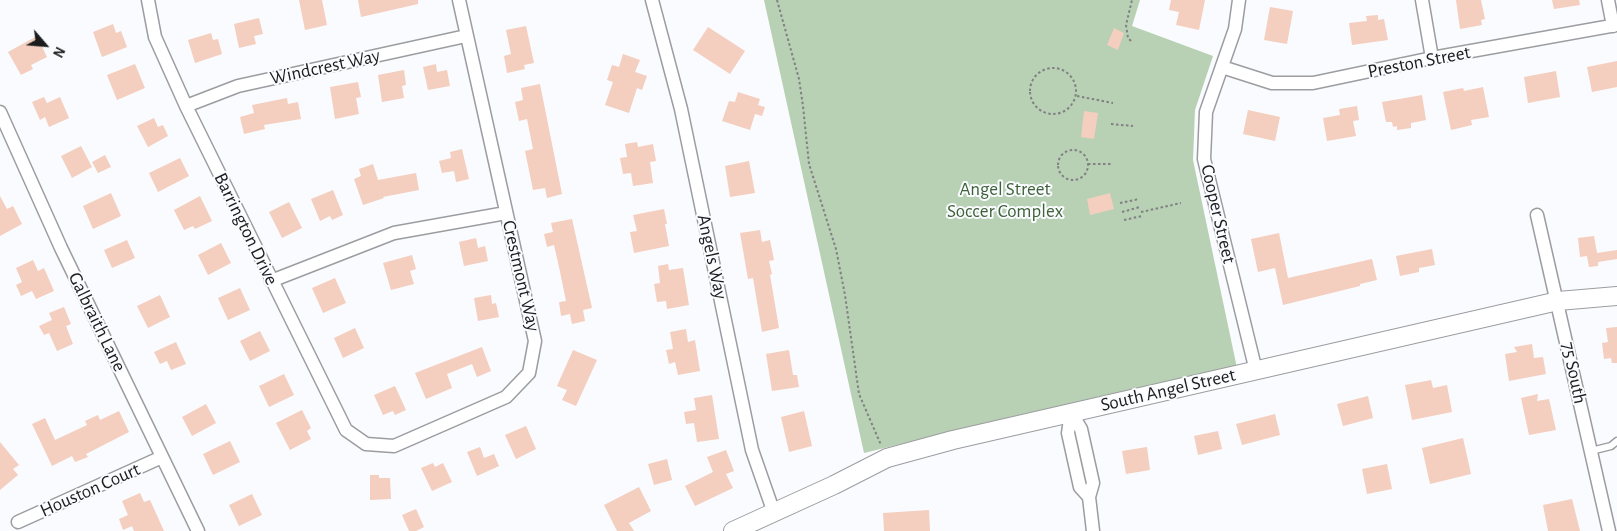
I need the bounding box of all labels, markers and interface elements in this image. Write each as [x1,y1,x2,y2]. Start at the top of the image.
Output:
north arrow [20,20,70,70]
street label: Preston Street [1366,41,1472,83]
text: N [50,44,67,59]
street label: Windcrest Way [268,44,382,90]
street label: Cooper Street [1196,162,1240,266]
street label: Barrington Drive [209,169,283,289]
park label: Angel Street Soccer Complex [947,178,1063,222]
street label: Angels Way [692,213,732,301]
street label: Crestmont Way [497,218,545,334]
street label: Galbraith Lane [63,269,131,375]
street label: 75 South [1556,340,1592,406]
street label: South Angel Street [1098,363,1238,417]
street label: Houston Court [36,458,144,522]

